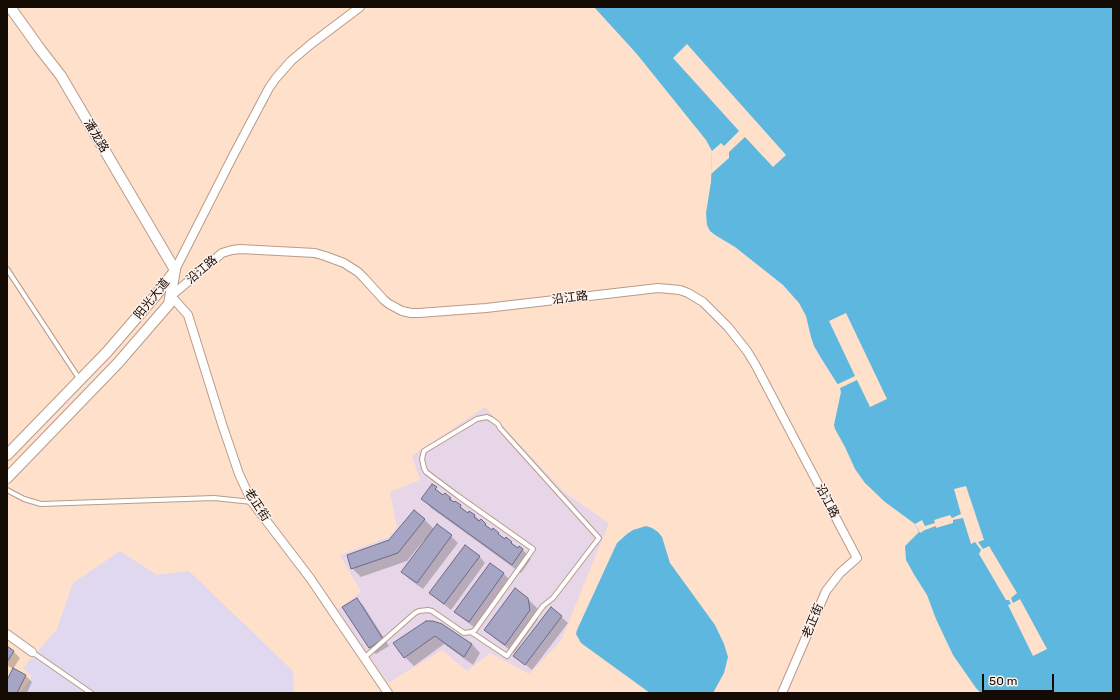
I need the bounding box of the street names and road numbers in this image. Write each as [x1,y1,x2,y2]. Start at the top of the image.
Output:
street label: 潘龙路 [81,117,111,155]
street label: 沿江路 [184,253,220,287]
street label: 阳光大道 [131,276,173,322]
street label: 沿江路 [551,289,589,307]
street label: 沿江路 [812,482,842,520]
street label: 老正街 [241,486,273,524]
street label: 老正街 [799,602,827,640]

